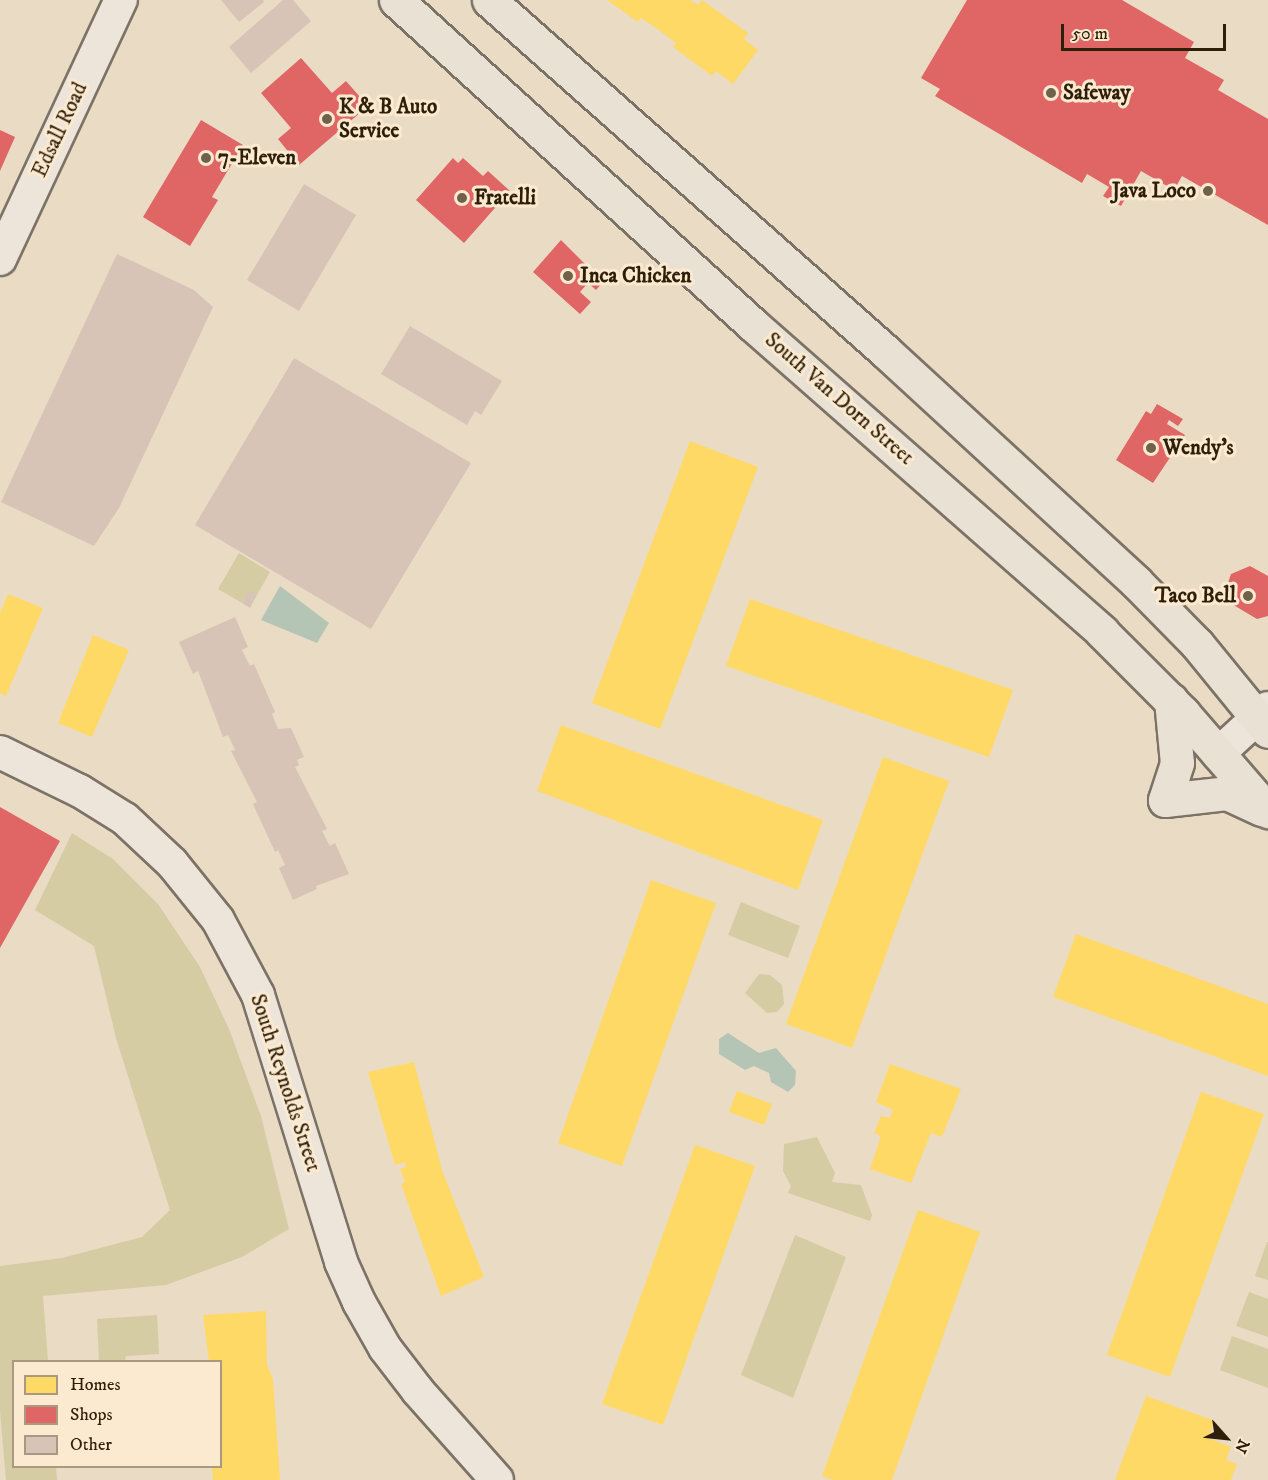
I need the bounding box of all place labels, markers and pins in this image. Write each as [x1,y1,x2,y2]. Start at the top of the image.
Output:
place label: Safeway [1063,80,1130,106]
marker: Safeway [1044,86,1058,100]
place label: K & B Auto Service [339,94,437,144]
marker: K & B Auto Service [320,112,334,126]
place label: 7-Eleven [218,145,296,171]
marker: 7-Eleven [199,151,213,165]
place label: Java Loco [1112,178,1196,204]
marker: Java Loco [1201,184,1215,198]
place label: Fratelli [474,185,536,211]
marker: Fratelli [455,191,469,205]
place label: Inca Chicken [580,263,691,289]
marker: Inca Chicken [561,269,575,283]
place label: Wendy's [1163,435,1234,461]
marker: Wendy's [1144,441,1158,455]
place label: Taco Bell [1155,583,1236,609]
marker: Taco Bell [1241,589,1255,603]

